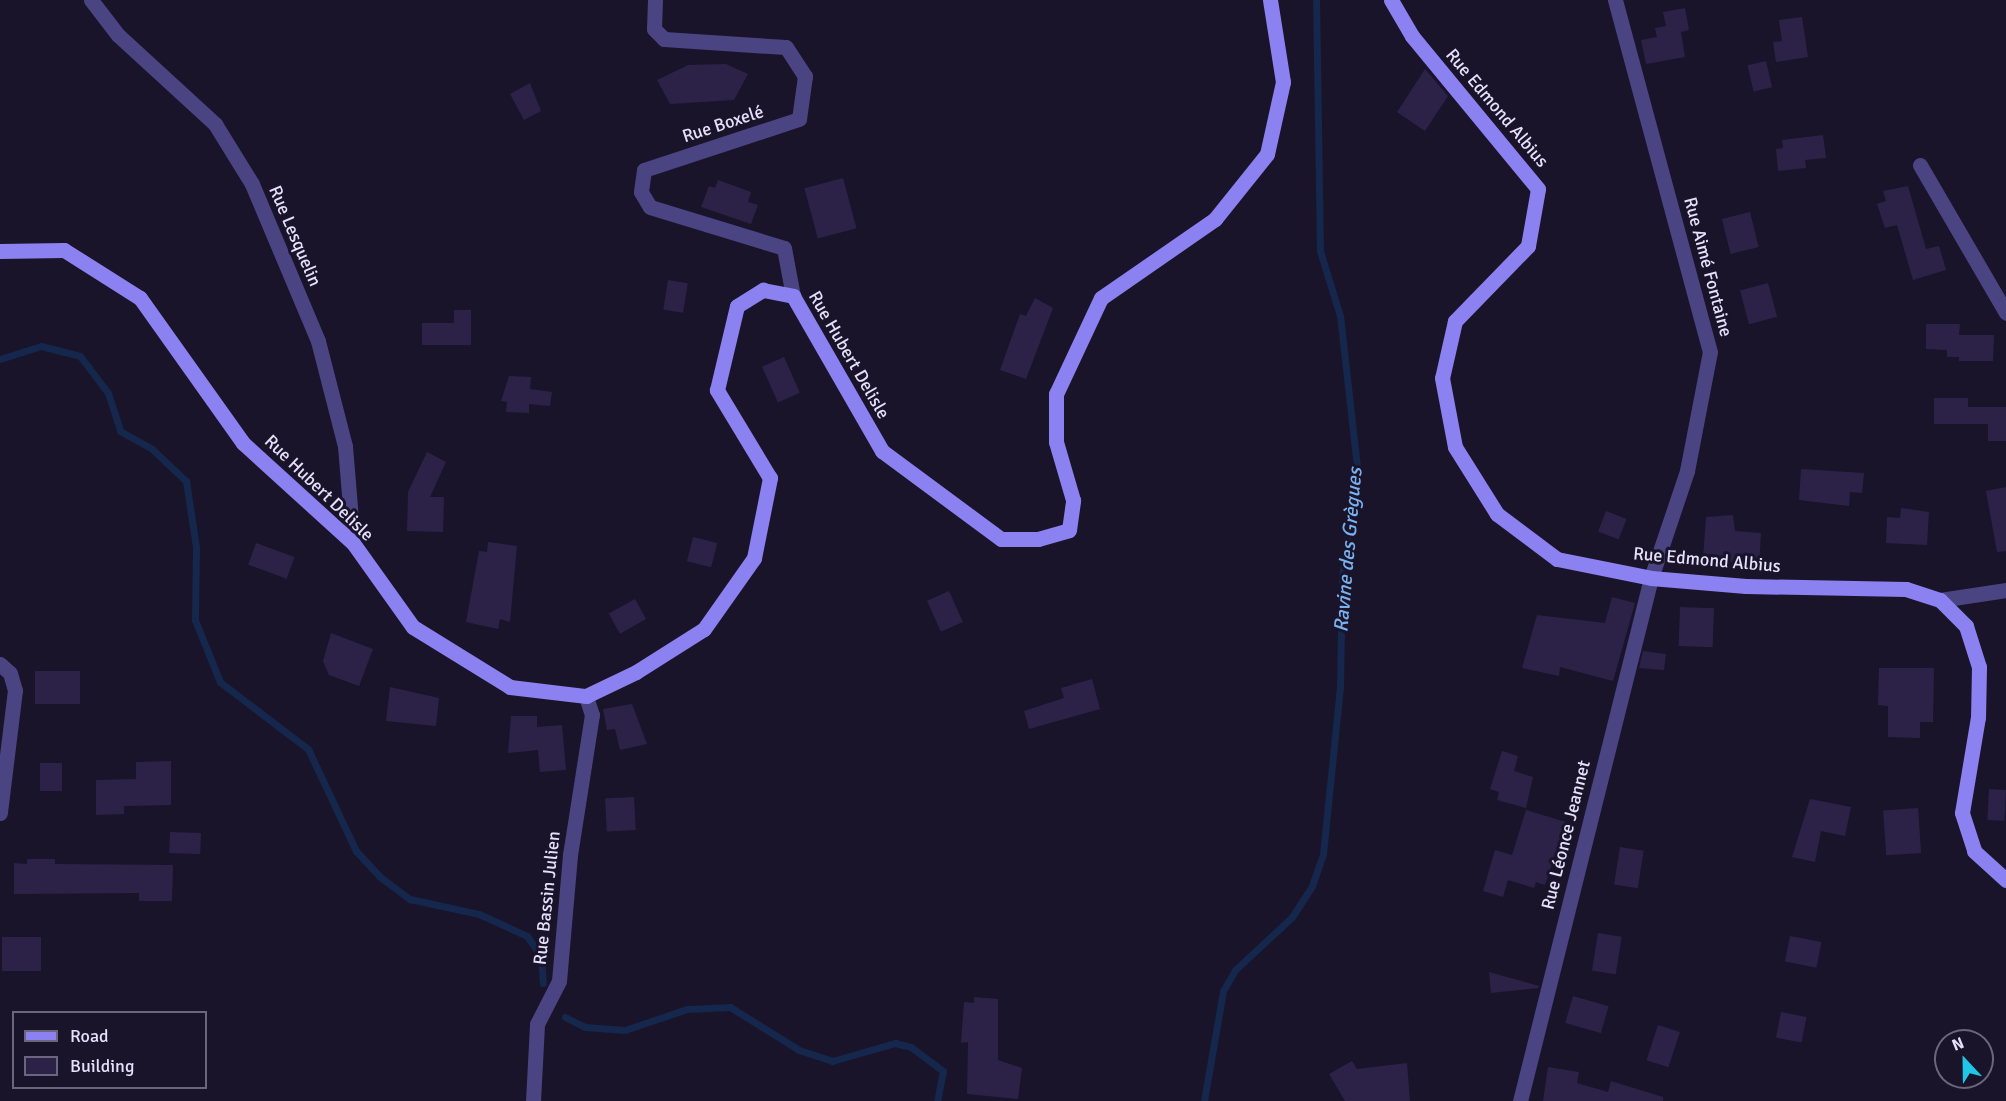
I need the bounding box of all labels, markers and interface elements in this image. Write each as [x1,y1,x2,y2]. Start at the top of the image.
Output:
street label: Rue Edmond Albius [1441,44,1553,172]
street label: Rue Boxelé [680,101,766,147]
street label: Rue Lesquelin [264,182,326,290]
street label: Rue Aimé Fontaine [1679,195,1737,339]
street label: Rue Hubert Delisle [804,287,894,423]
street label: Rue Hubert Delisle [260,430,378,546]
water label: Ravine des Grègues [1329,467,1367,633]
street label: Rue Edmond Albius [1632,543,1782,577]
street label: Rue Léonce Jeannet [1537,758,1595,912]
street label: Rue Bassin Julien [529,830,565,966]
legend [12,1011,207,1089]
text: Road [70,1025,109,1047]
north arrow [1934,1029,1994,1089]
text: N [1949,1033,1967,1056]
text: Building [70,1055,134,1077]

